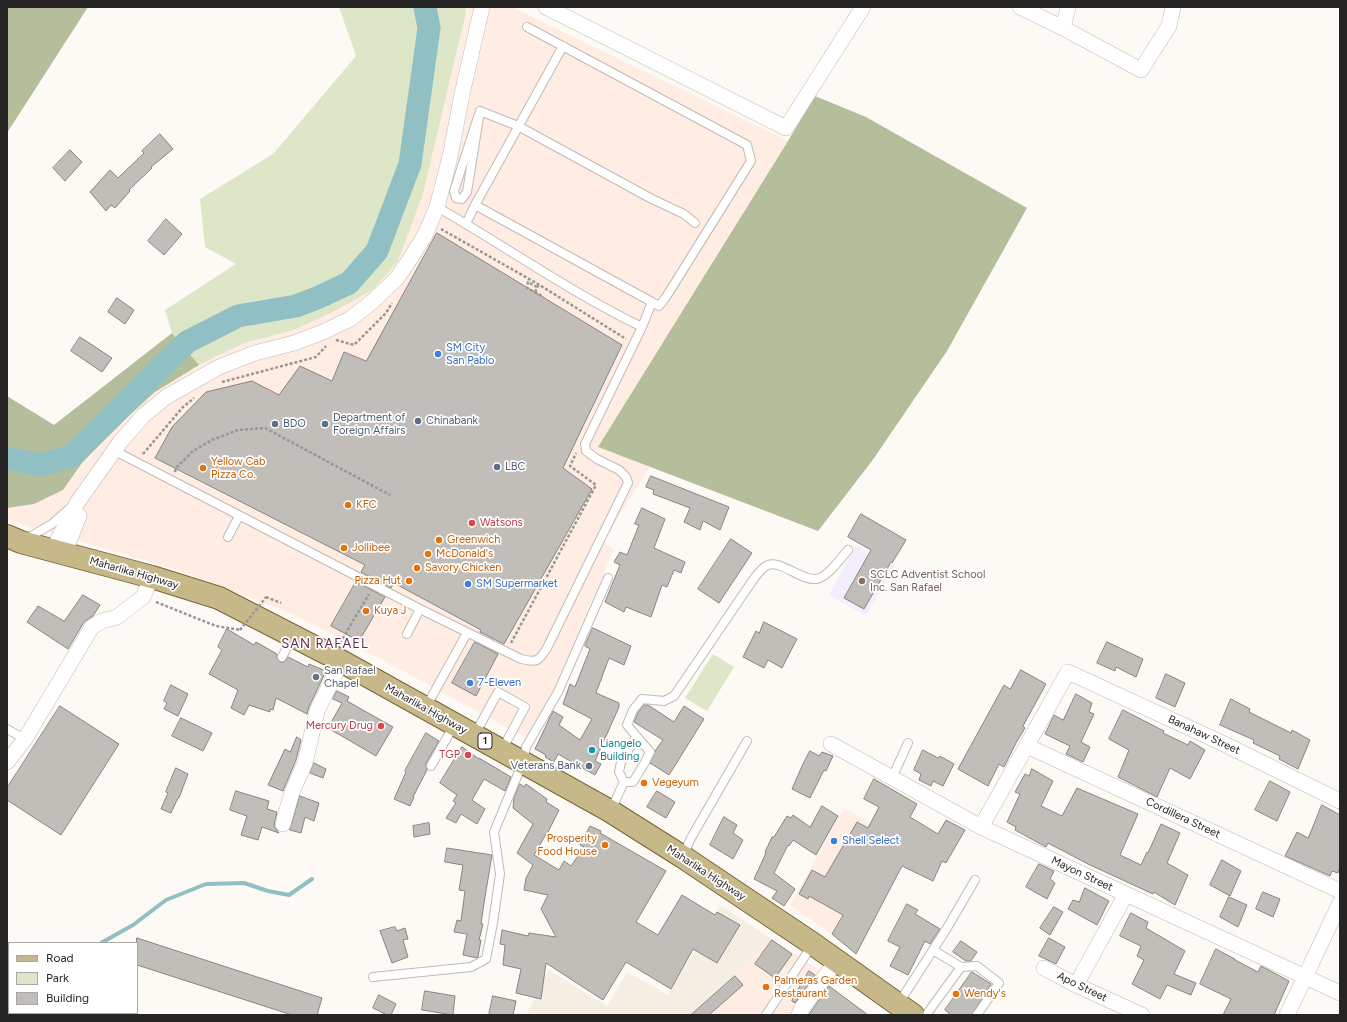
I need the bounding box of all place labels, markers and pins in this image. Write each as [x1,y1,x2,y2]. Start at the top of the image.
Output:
place label: SM City San Pablo [446,341,494,367]
marker: SM City San Pablo [433,349,443,359]
place label: Department of Foreign Affairs [333,411,405,437]
place label: Chinabank [426,414,478,428]
marker: Chinabank [413,416,423,426]
place label: BDO [283,417,306,431]
marker: BDO [270,419,280,429]
marker: Department of Foreign Affairs [320,419,330,429]
place label: Yellow Cab Pizza Co. [211,455,265,481]
place label: LBC [505,460,525,474]
marker: LBC [492,462,502,472]
marker: Yellow Cab Pizza Co. [198,463,208,473]
place label: KFC [356,498,377,512]
marker: KFC [343,500,353,510]
place label: Watsons [480,516,523,530]
marker: Watsons [467,518,477,528]
place label: Greenwich [447,533,500,547]
marker: Greenwich [434,535,444,545]
place label: Jollibee [352,541,390,555]
marker: Jollibee [339,543,349,553]
place label: McDonald's [436,547,493,561]
marker: McDonald's [423,549,433,559]
place label: Savory Chicken [425,561,501,575]
marker: Savory Chicken [412,563,422,573]
place label: SCLC Adventist School Inc. San Rafael [870,568,985,594]
place label: Pizza Hut [354,574,401,588]
marker: Pizza Hut [404,576,414,586]
marker: SCLC Adventist School Inc. San Rafael [857,576,867,586]
place label: SM Supermarket [476,577,558,591]
marker: SM Supermarket [463,579,473,589]
place label: Kuya J [374,604,406,618]
marker: Kuya J [361,606,371,616]
place label: San Rafael Chapel [324,664,376,690]
marker: San Rafael Chapel [311,672,321,682]
place label: 7-Eleven [478,676,521,690]
marker: 7-Eleven [465,678,475,688]
place label: Mercury Drug [306,719,373,733]
marker: Mercury Drug [376,721,386,731]
place label: Liangelo Building [600,737,641,763]
marker: Liangelo Building [587,745,597,755]
place label: TGP [439,748,460,762]
marker: TGP [463,750,473,760]
place label: Veterans Bank [511,759,581,773]
marker: Veterans Bank [584,761,594,771]
place label: Vegeyum [652,776,699,790]
marker: Vegeyum [639,778,649,788]
place label: Prosperity Food House [537,832,597,858]
place label: Shell Select [842,834,900,848]
marker: Shell Select [829,836,839,846]
marker: Prosperity Food House [600,840,610,850]
place label: Palmeras Garden Restaurant [774,974,857,1000]
marker: Palmeras Garden Restaurant [761,982,771,992]
place label: Wendy's [964,987,1006,1001]
marker: Wendy's [951,989,961,999]

